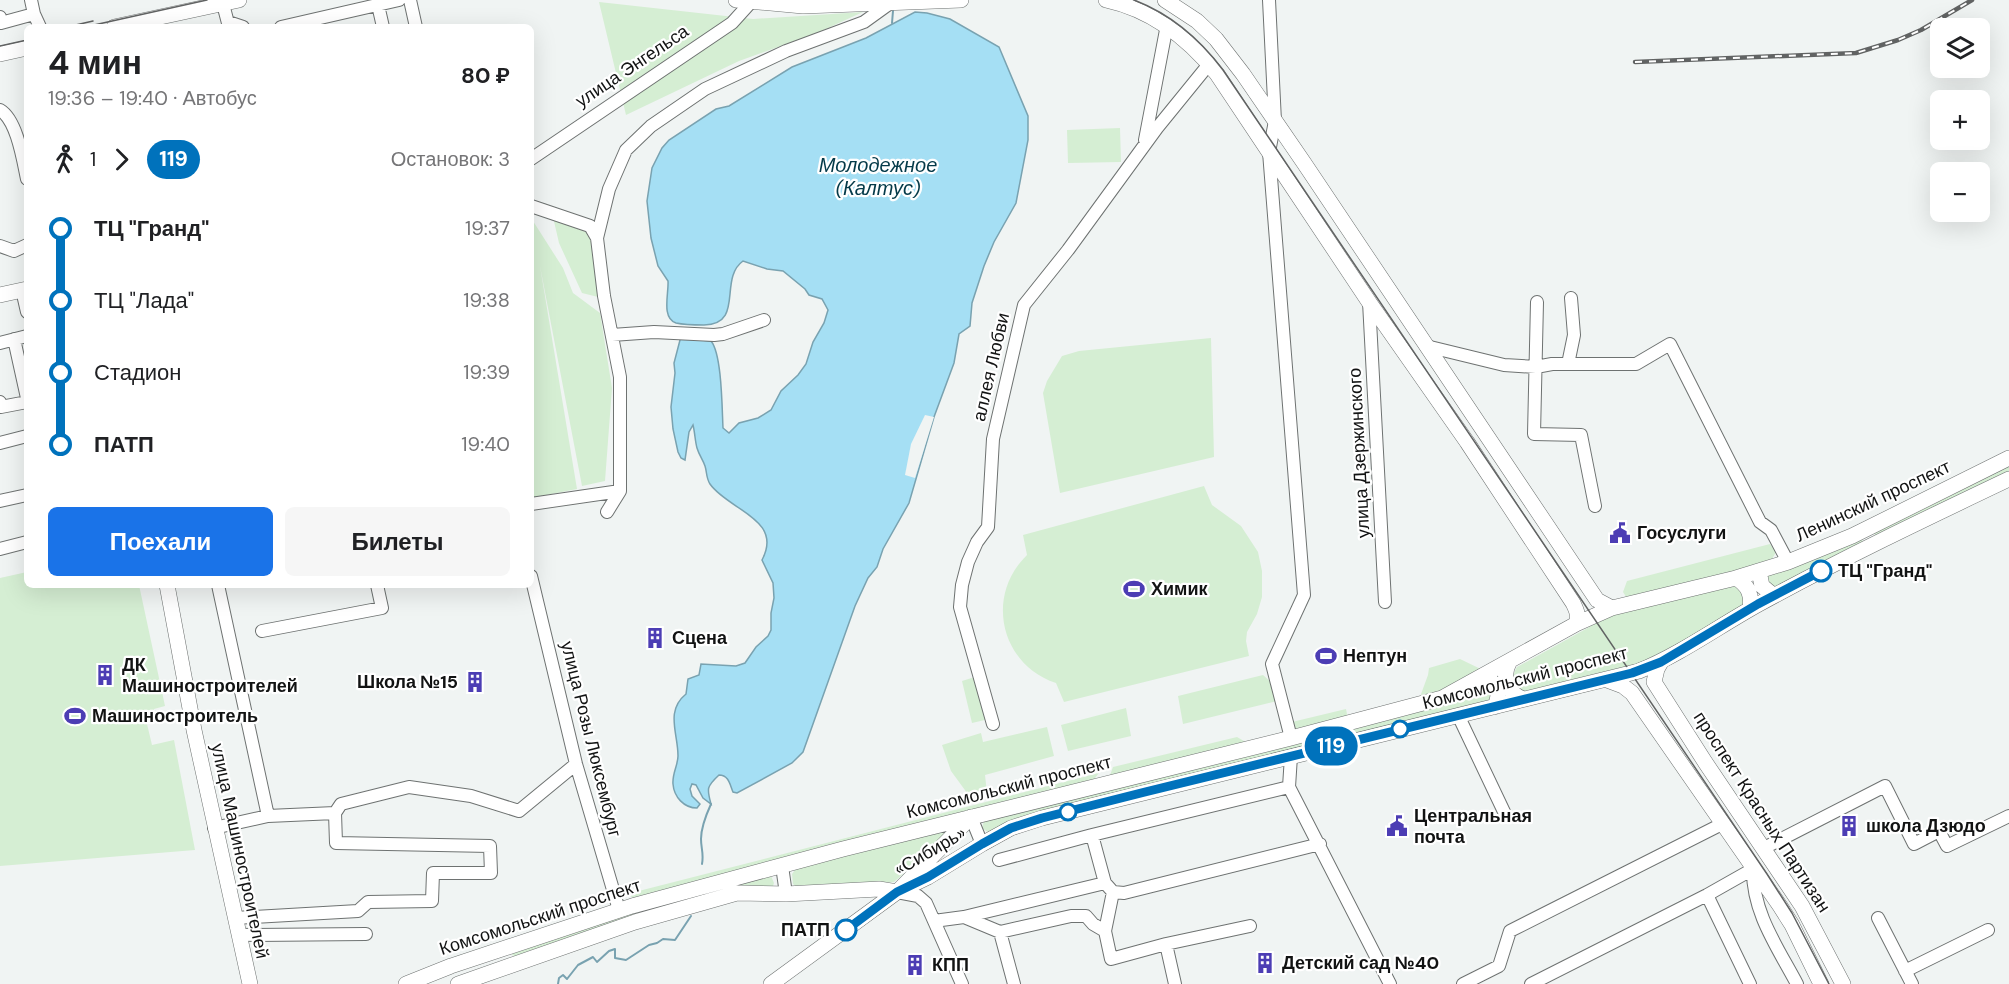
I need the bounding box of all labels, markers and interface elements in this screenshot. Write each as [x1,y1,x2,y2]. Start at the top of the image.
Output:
map controls [1930,18,1990,222]
button: layers [1930,18,1990,78]
street label: улица Энгельса [571,19,694,113]
text: 4 мин [48,41,142,84]
text: 80 ₽ [461,61,510,90]
text: 19:36 – 19:40 · Автобус [48,85,257,111]
button: + [1930,90,1990,150]
icon: walk [48,143,81,176]
icon: forward [105,143,138,176]
text: 119 [159,145,188,173]
text: 1 [90,146,96,172]
text: Остановок: 3 [391,146,510,172]
water label: Молодежное (Калтус) [819,152,937,201]
button: − [1930,162,1990,222]
text: ТЦ "Гранд" [94,214,209,243]
text: 19:37 [465,215,510,241]
text: ТЦ "Лада" [94,286,194,315]
text: 19:38 [463,287,510,313]
street label: аллея Любви [967,310,1015,424]
text: Стадион [94,358,181,387]
text: 19:39 [463,359,510,385]
street label: улица Дзержинского [1343,367,1375,539]
text: ПАТП [94,430,154,459]
text: 19:40 [461,431,510,457]
street label: Ленинский проспект [1792,455,1954,547]
button: Поехали [48,507,273,576]
button: Билеты [285,507,510,576]
public building icon: Госуслуги [1608,521,1632,545]
place label: Госуслуги [1637,521,1726,545]
place label: ТЦ "Гранд" [1838,559,1932,583]
marker: ТЦ "Гранд" [1810,560,1832,582]
sports icon: Химик [1122,577,1146,601]
place label: Химик [1151,577,1208,601]
building icon: Сцена [643,626,667,650]
place label: Сцена [672,626,728,650]
street label: улица Розы Люксембург [555,639,627,840]
street label: Комсомольский проспект [1420,641,1630,715]
sports icon: Нептун [1314,644,1338,668]
place label: Нептун [1343,644,1407,668]
place label: ДК Машиностроителей [122,653,298,698]
building icon: ДК Машиностроителей [93,663,117,687]
place label: Школа №15 [357,670,458,694]
building icon: Школа №15 [463,670,487,694]
sports icon: Машиностроитель [63,704,87,728]
place label: Машиностроитель [92,704,258,728]
street label: проспект Красных Партизан [1688,707,1836,917]
unlabelled marker [1391,720,1409,738]
line badge: 119 [1296,726,1366,766]
text: 119 [1317,732,1345,760]
street label: улица Машиностроителей [205,741,275,961]
street label: Комсомольский проспект [904,750,1114,824]
unlabelled marker [1059,803,1077,821]
place label: Центральная почта [1414,804,1532,849]
public building icon: Центральная почта [1385,814,1409,838]
building icon: школа Дзюдо [1837,814,1861,838]
place label: школа Дзюдо [1866,814,1986,838]
street label: «Сибирь» [890,821,970,881]
street label: Комсомольский проспект [436,873,644,961]
place label: ПАТП [781,918,830,942]
marker: ПАТП [835,919,857,941]
building icon: Детский сад №40 [1253,951,1277,975]
place label: Детский сад №40 [1282,951,1439,975]
building icon: КПП [903,953,927,977]
place label: КПП [932,953,969,977]

